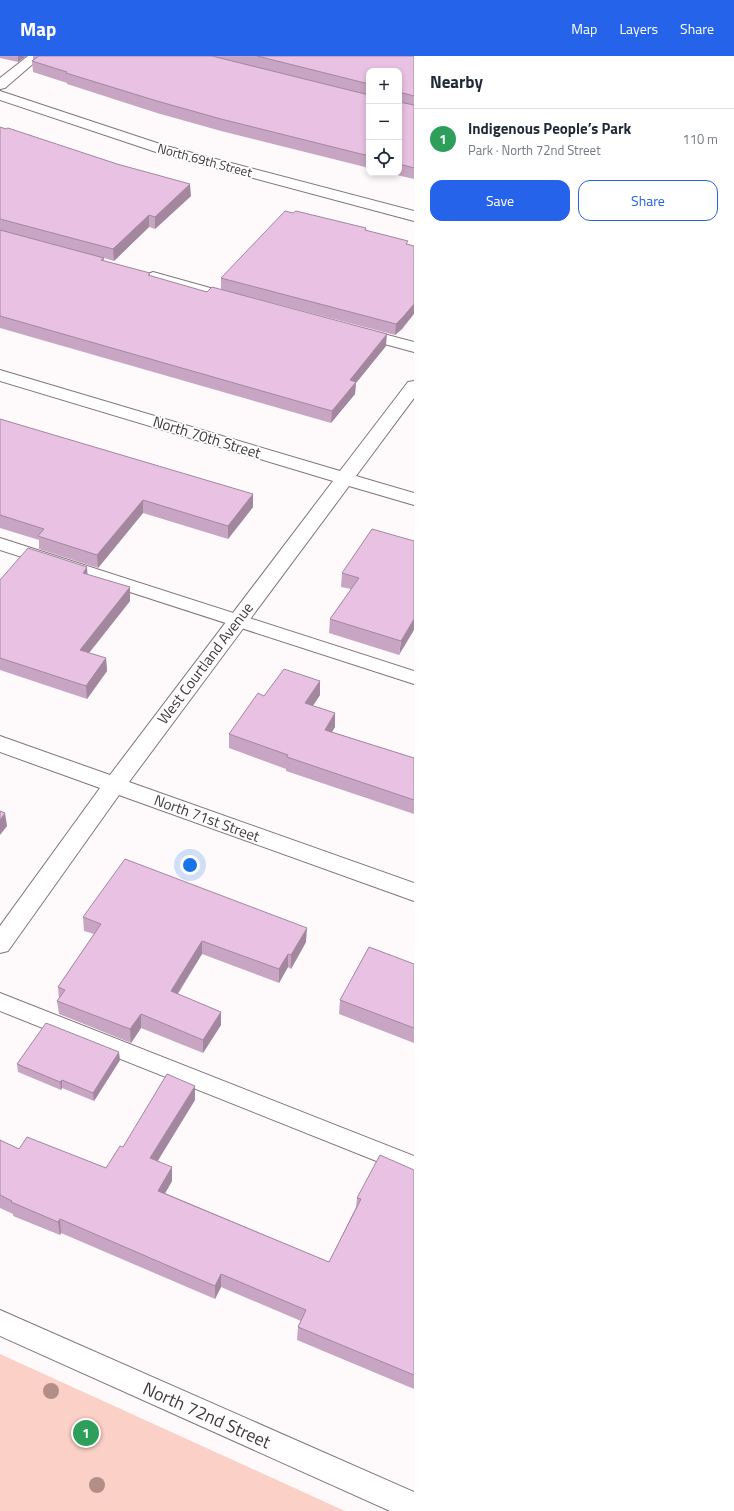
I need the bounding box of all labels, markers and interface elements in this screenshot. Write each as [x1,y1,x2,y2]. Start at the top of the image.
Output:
text: Map [20,14,56,43]
text: Map [571,18,597,39]
text: Layers [619,18,658,39]
text: Share [680,18,714,39]
map controls [366,68,402,176]
button: + [366,68,402,104]
text: Nearby [430,69,483,95]
button: − [366,104,402,140]
text: Indigenous People’s Park [468,117,631,140]
text: 1 [439,129,447,149]
text: 110 m [682,129,718,149]
street label: North 69th Street [156,138,255,182]
button: locate [366,140,402,176]
text: Park · North 72nd Street [468,140,601,160]
button: Save [430,180,570,221]
button: Share [578,180,718,221]
street label: North 70th Street [150,410,265,465]
street label: West Courtland Avenue [151,597,259,729]
street label: North 71st Street [151,788,264,848]
your location [180,855,200,875]
street label: North 72nd Street [139,1375,276,1456]
pin: 1 [73,1418,99,1448]

